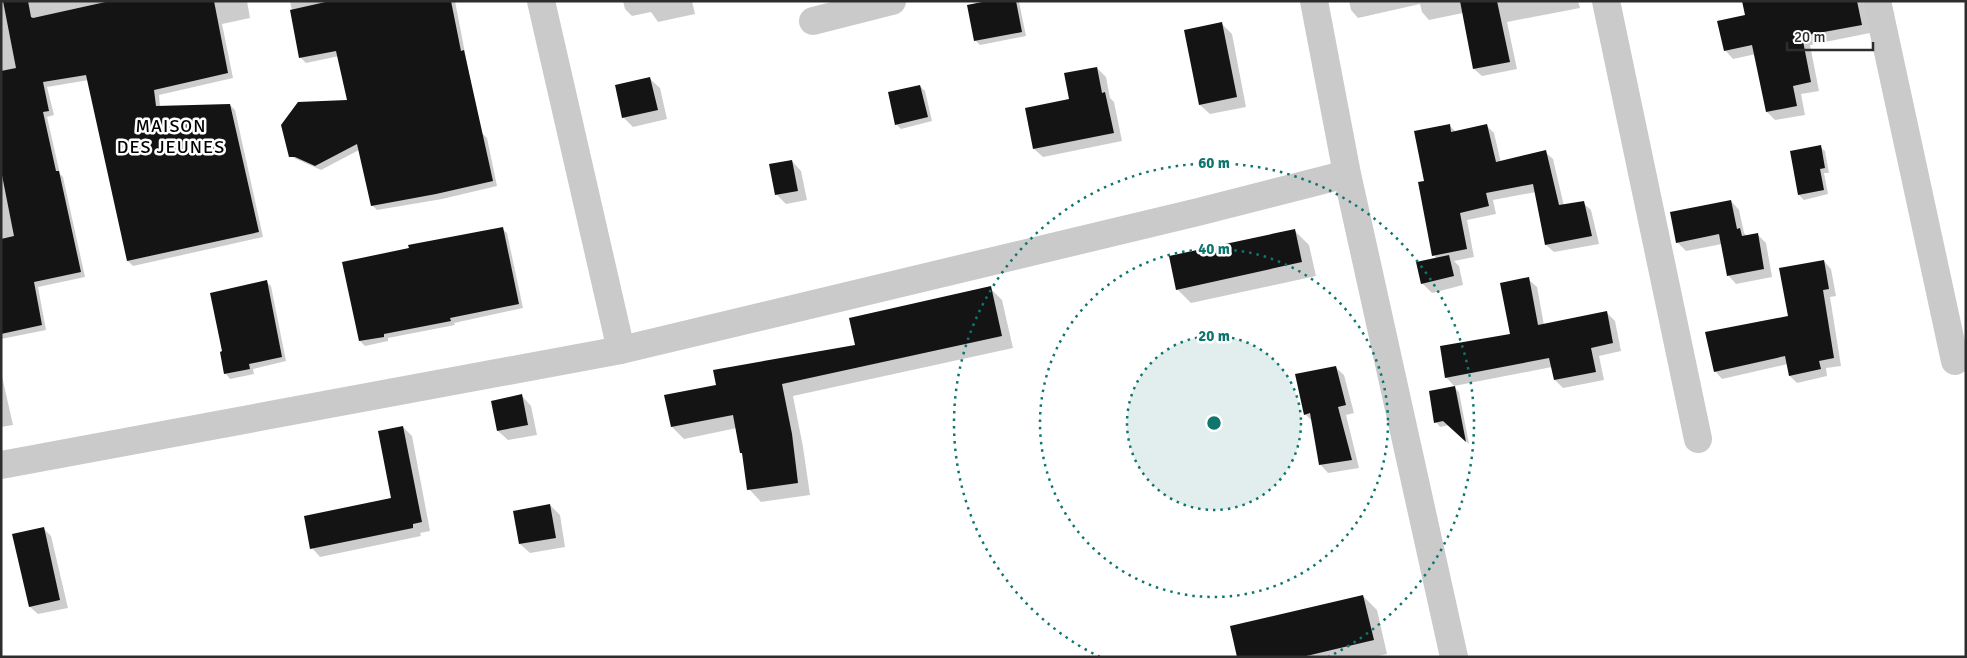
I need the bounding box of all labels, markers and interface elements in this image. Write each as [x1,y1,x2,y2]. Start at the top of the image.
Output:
scale bar [1787,20,1873,52]
text: 20 m [1794,28,1825,46]
district label: MAISON DES JEUNES [117,115,225,158]
text: 60 m [1198,154,1230,172]
text: 40 m [1198,240,1230,258]
text: 20 m [1198,327,1230,345]
centre of rings [1205,414,1223,432]

